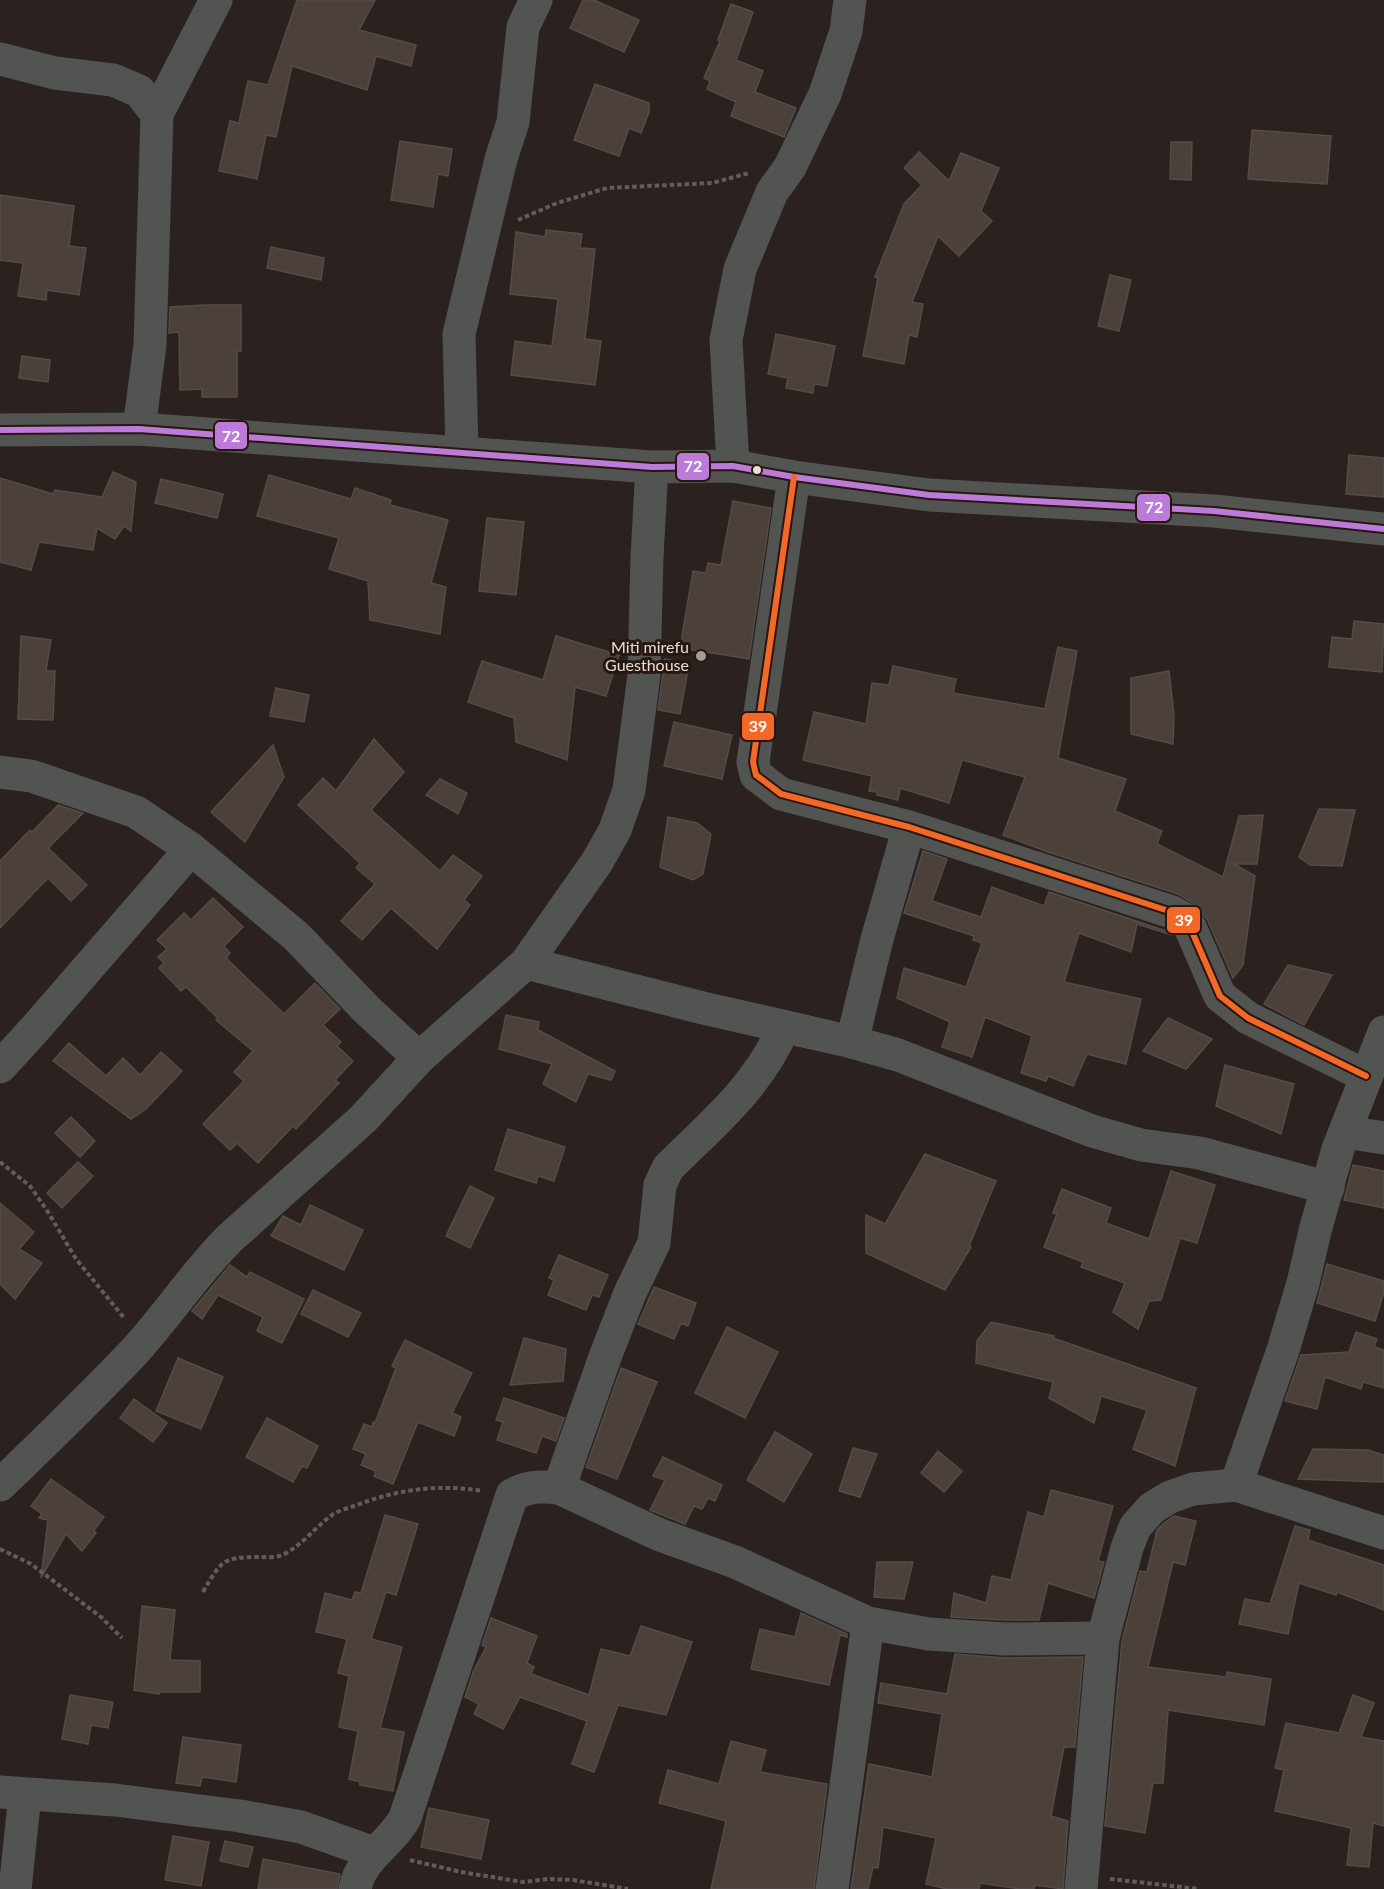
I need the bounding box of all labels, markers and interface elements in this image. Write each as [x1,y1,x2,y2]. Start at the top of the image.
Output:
line badge: 72 [214,421,248,450]
text: 72 [222,426,240,445]
line badge: 72 [676,452,710,481]
text: 72 [684,456,702,475]
unlabelled marker [751,464,763,476]
line badge: 72 [1136,493,1171,522]
text: 72 [1145,497,1163,516]
place label: Miti mirefu Guesthouse [605,637,689,674]
marker: Miti mirefu Guesthouse [694,649,708,663]
line badge: 39 [741,712,775,741]
text: 39 [749,716,767,735]
line badge: 39 [1166,906,1201,934]
text: 39 [1175,910,1193,929]

